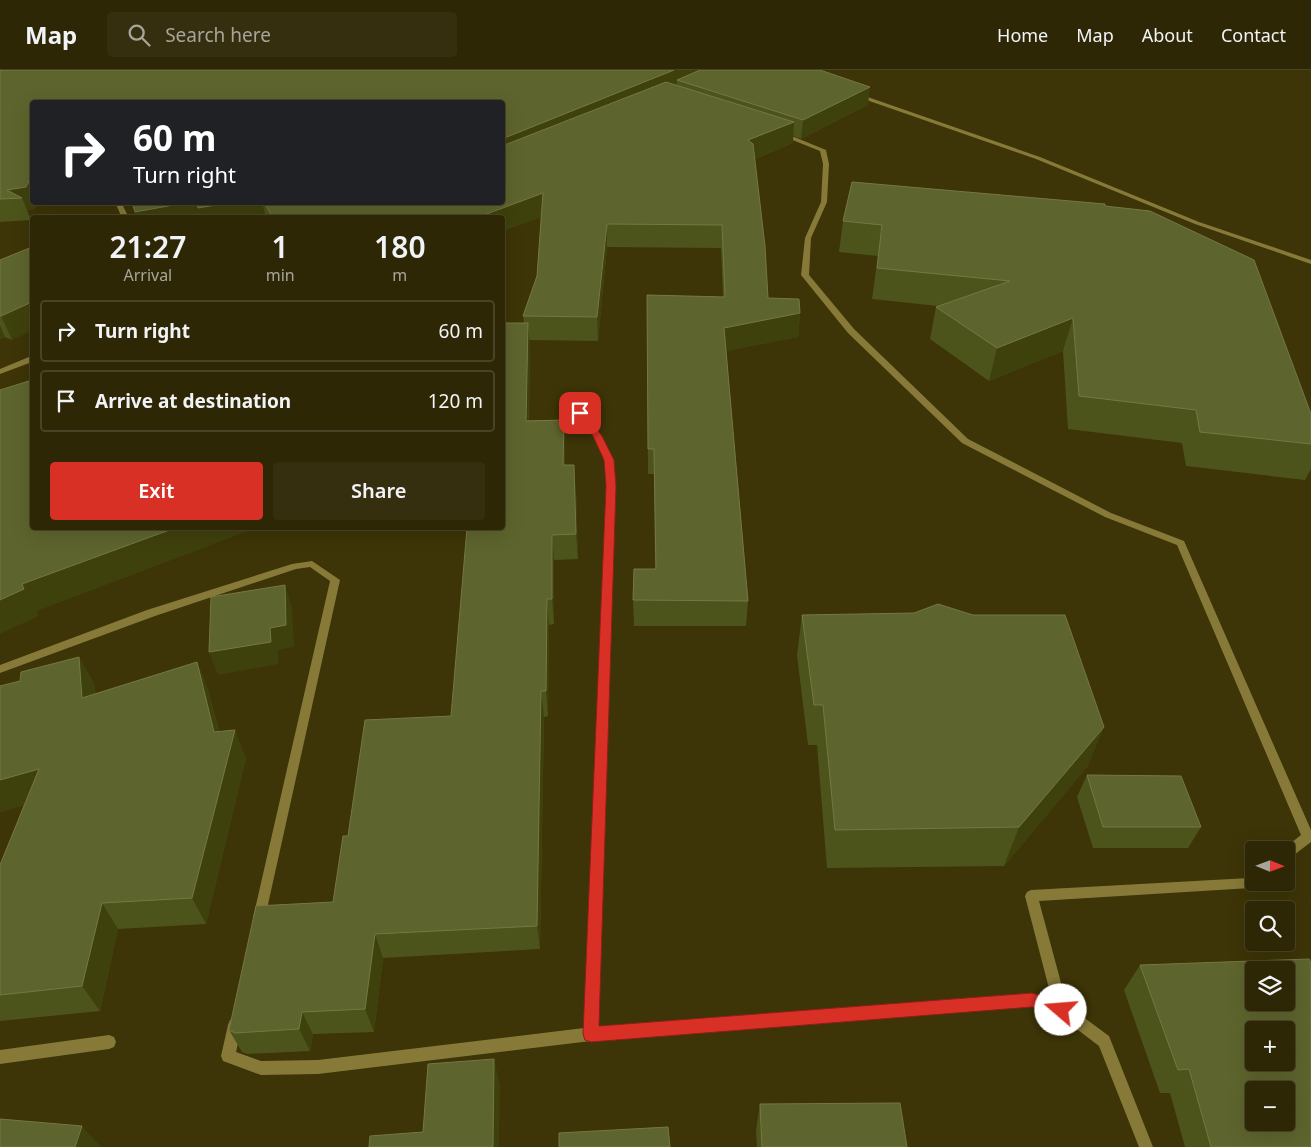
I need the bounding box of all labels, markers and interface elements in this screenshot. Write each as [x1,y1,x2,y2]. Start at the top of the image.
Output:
search box [107,12,457,57]
text: Map [25,18,77,51]
icon: search [125,21,153,49]
text: Search here [165,22,271,48]
text: Home [997,23,1048,47]
text: Map [1076,23,1114,47]
text: About [1142,23,1193,47]
text: Contact [1221,23,1286,47]
text: 60 m [133,114,216,161]
icon: right [50,120,115,185]
text: Turn right [133,159,236,189]
text: 21:27 [109,226,186,267]
text: 1 [272,226,289,267]
text: 180 [374,226,426,267]
text: Arrival [123,264,172,286]
text: min [266,264,295,286]
text: m [392,264,407,286]
icon: right [52,317,80,345]
text: Turn right [95,318,190,344]
text: 60 m [439,318,483,344]
icon: arrive [52,387,80,415]
text: Arrive at destination [95,388,291,414]
text: 120 m [428,388,483,414]
pin [559,392,601,434]
icon: arrive [566,399,594,427]
button: Exit [50,462,263,520]
button: Share [273,462,485,520]
north arrow [1245,841,1295,891]
map controls [1245,841,1295,1131]
button: search [1245,901,1295,951]
button: layers [1245,961,1295,1011]
position arrow [1034,983,1086,1035]
button: + [1245,1021,1295,1071]
button: − [1245,1081,1295,1131]

